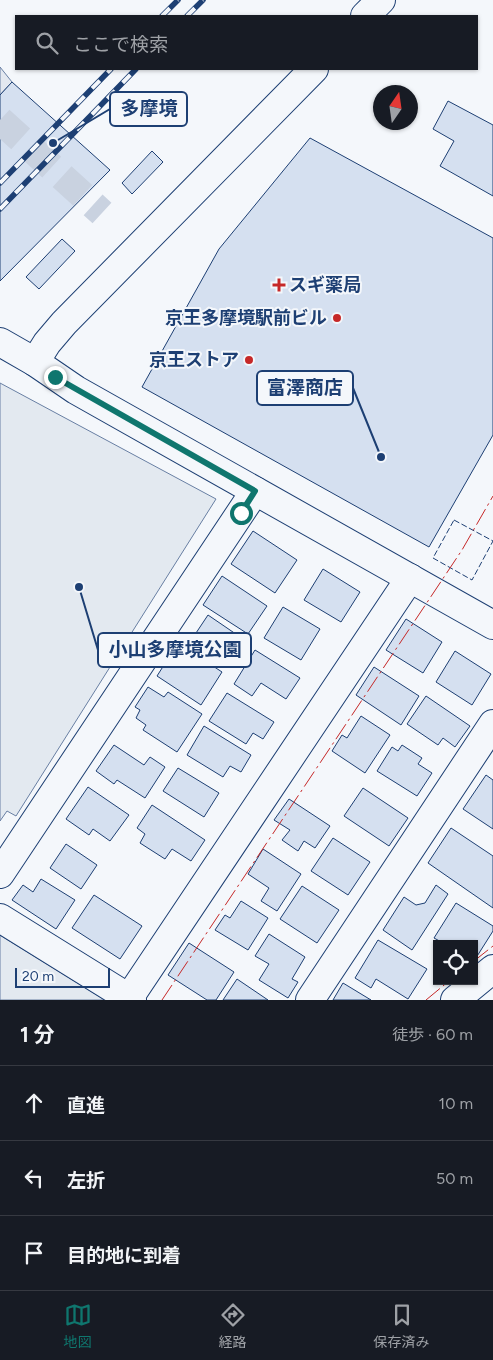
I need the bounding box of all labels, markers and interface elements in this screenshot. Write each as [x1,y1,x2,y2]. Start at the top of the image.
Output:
search box [15,15,478,70]
icon: search [33,29,61,57]
text: ここで検索 [73,33,168,56]
north arrow [373,85,418,130]
callout: 多摩境 [110,92,187,126]
text: 多摩境 [120,97,178,120]
place label: スギ薬局 [289,274,361,296]
marker: スギ薬局 [273,279,285,291]
place label: 京王多摩境駅前ビル [165,307,327,329]
marker: 京王多摩境駅前ビル [331,312,343,324]
place label: 京王ストア [149,349,239,371]
marker: 京王ストア [243,354,255,366]
route end [44,366,67,389]
callout: 富澤商店 [257,371,353,405]
text: 富澤商店 [267,376,343,399]
route start [230,502,253,525]
callout: 小山多摩境公園 [98,633,251,667]
text: 小山多摩境公園 [108,638,242,661]
map controls [433,940,478,985]
button: locate [433,940,478,985]
scale bar [15,965,110,988]
text: 20 m [22,968,54,985]
text: 1 分 [20,1022,55,1047]
text: 徒歩 · 60 m [392,1025,473,1044]
icon: ahead [20,1089,48,1117]
text: 直進 [67,1094,105,1117]
text: 10 m [439,1094,473,1113]
icon: left [20,1164,48,1192]
text: 左折 [67,1169,105,1192]
text: 50 m [436,1169,473,1188]
icon: arrive [20,1239,48,1267]
text: 目的地に到着 [67,1244,181,1267]
tab: 地図 [64,1301,92,1351]
tab: 経路 [219,1301,247,1351]
tab: 保存済み [374,1301,430,1351]

